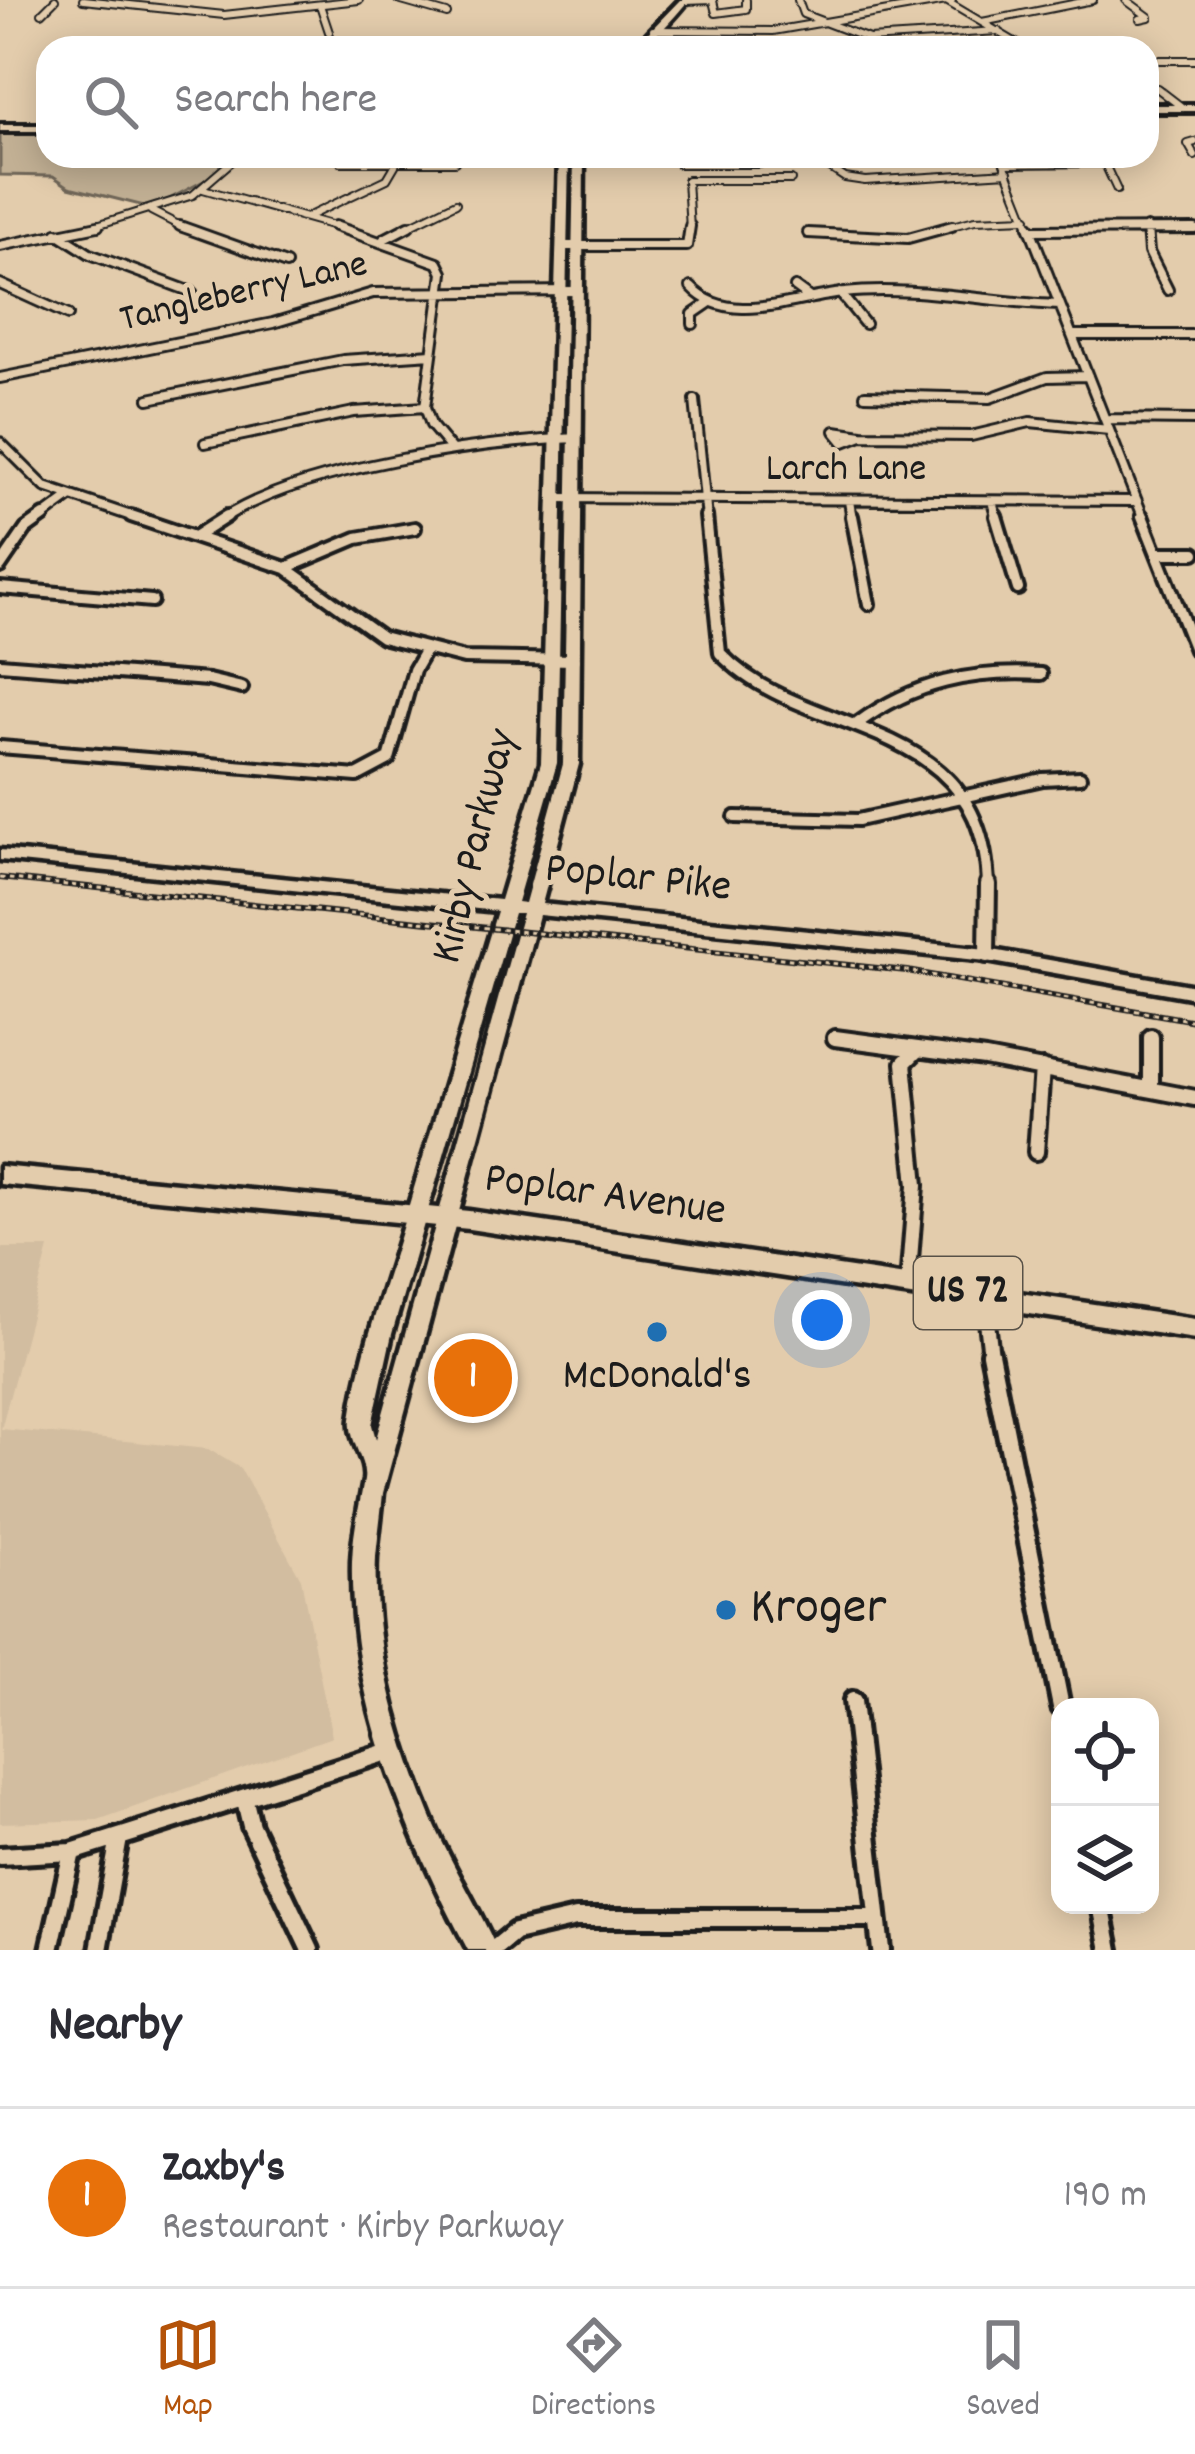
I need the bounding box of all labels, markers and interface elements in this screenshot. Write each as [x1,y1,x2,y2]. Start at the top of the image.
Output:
search box [36,36,1159,168]
icon: search [78,69,144,135]
text: Search here [174,70,377,134]
street label: Tangleberry Lane [115,239,373,349]
street label: Larch Lane [766,444,926,499]
street label: Kirby Parkway [417,723,537,971]
street label: Poplar Pike [542,838,734,922]
street label: Poplar Avenue [480,1148,730,1246]
road number: US 72 [914,1257,1022,1329]
your location [792,1290,852,1350]
marker: McDonald's [644,1319,670,1345]
pin: 1 [434,1333,512,1423]
place label: McDonald's [562,1346,752,1410]
place label: Kroger [750,1572,886,1649]
marker: Kroger [713,1597,739,1623]
map controls [1051,1698,1159,1914]
button: locate [1051,1698,1159,1806]
button: layers [1051,1806,1159,1914]
text: Nearby [48,1992,181,2064]
text: Zaxby's [162,2138,285,2202]
text: 1 [83,2170,91,2225]
text: 190 m [1064,2170,1147,2225]
text: Restaurant · Kirby Parkway [162,2202,563,2257]
tab: Map [155,2312,221,2431]
tab: Directions [531,2312,656,2431]
tab: Saved [966,2312,1040,2431]

